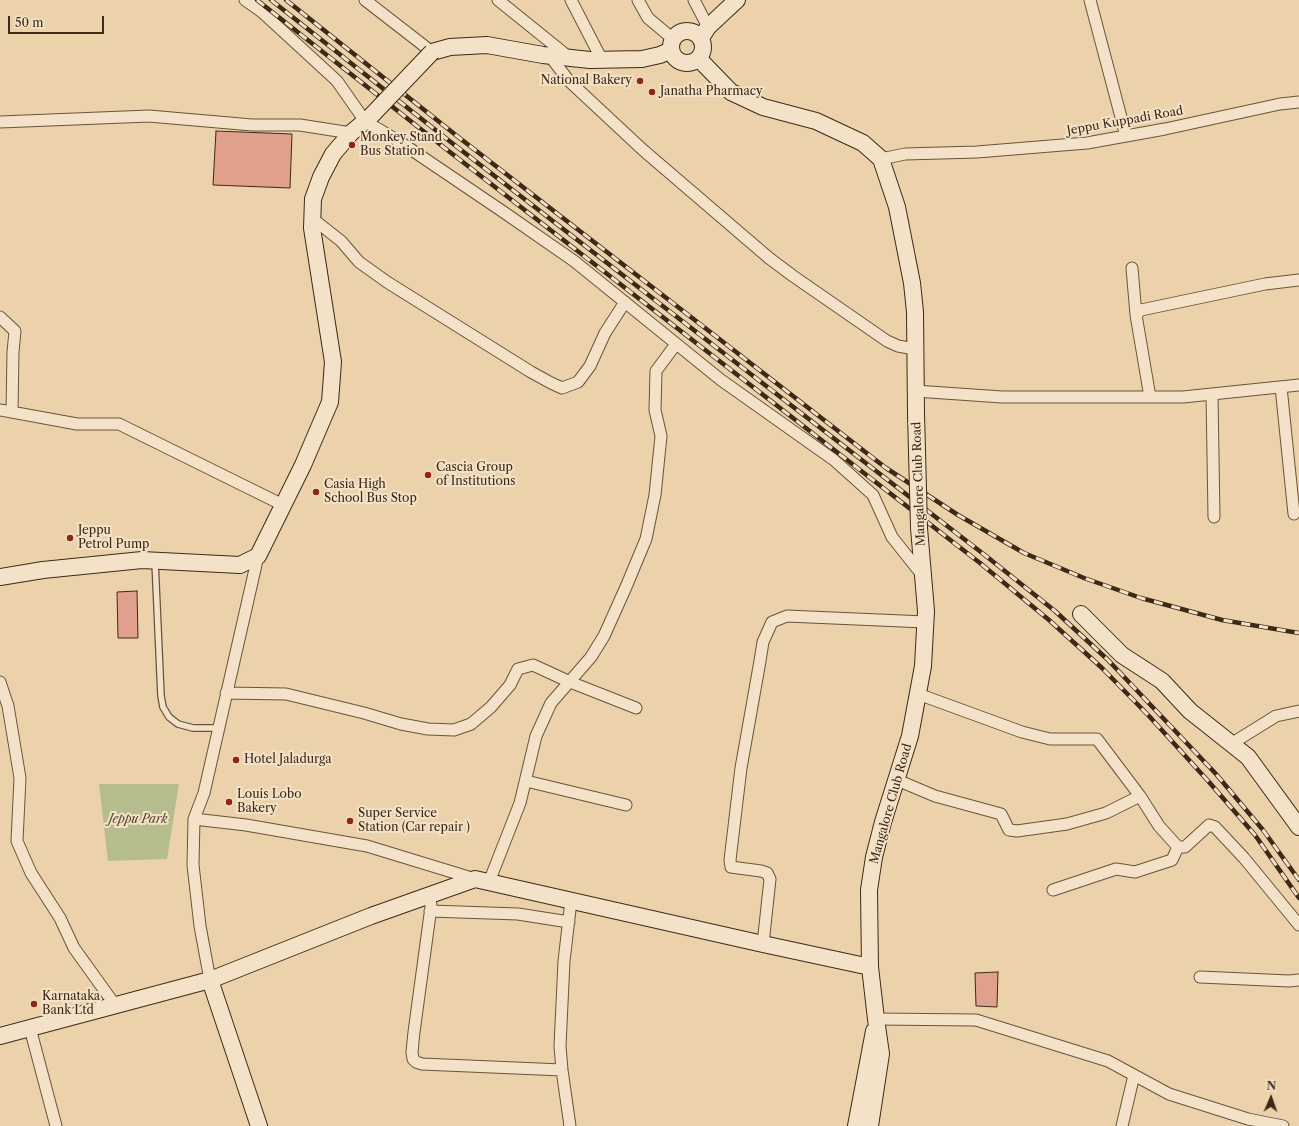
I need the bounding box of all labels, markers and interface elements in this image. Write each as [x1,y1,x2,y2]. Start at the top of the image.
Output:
scale bar [10,8,106,34]
text: 50 m [15,15,44,30]
place label: National Bakery [541,74,632,88]
marker: National Bakery [635,76,645,86]
place label: Janatha Pharmacy [660,85,763,99]
marker: Janatha Pharmacy [647,87,657,97]
street label: Jeppu Kuppadi Road [1066,104,1184,138]
place label: Monkey Stand Bus Station [360,131,442,159]
marker: Monkey Stand Bus Station [347,140,357,150]
street label: Mangalore Club Road [910,422,928,546]
place label: Cascia Group of Institutions [436,461,515,489]
marker: Cascia Group of Institutions [423,470,433,480]
place label: Casia High School Bus Stop [324,478,417,506]
marker: Casia High School Bus Stop [311,487,321,497]
place label: Jeppu Petrol Pump [78,524,149,552]
marker: Jeppu Petrol Pump [65,533,75,543]
street label: Mangalore Club Road [867,742,915,866]
place label: Hotel Jaladurga [244,753,332,767]
marker: Hotel Jaladurga [231,755,241,765]
place label: Louis Lobo Bakery [237,788,301,816]
marker: Louis Lobo Bakery [224,797,234,807]
place label: Super Service Station (Car repair ) [358,807,470,835]
park label: Jeppu Park [109,813,167,827]
marker: Super Service Station (Car repair ) [345,816,355,826]
place label: Karnataka Bank Ltd [42,990,100,1018]
marker: Karnataka Bank Ltd [29,999,39,1009]
north arrow [1251,1078,1291,1118]
text: N [1266,1079,1276,1093]

